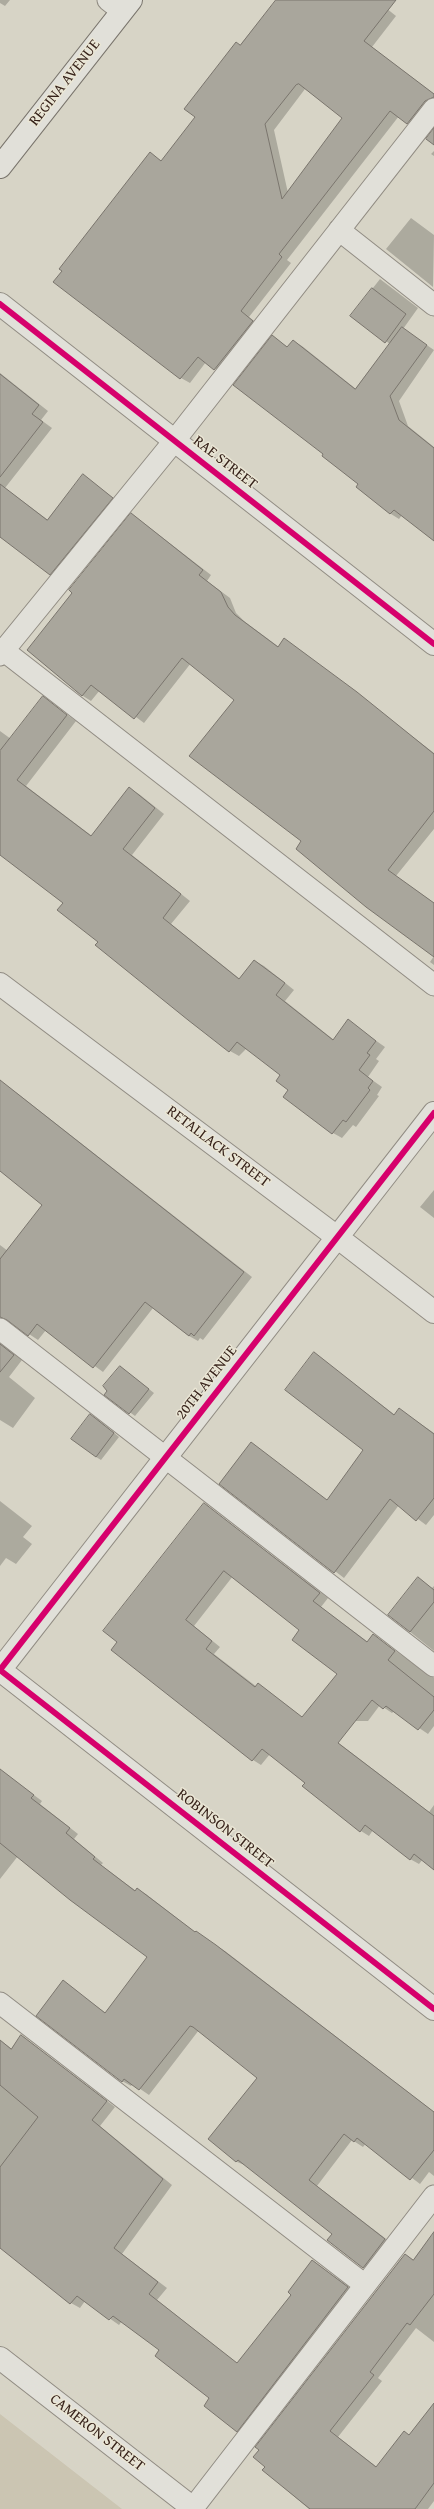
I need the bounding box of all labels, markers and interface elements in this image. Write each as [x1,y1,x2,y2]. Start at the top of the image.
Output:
street label: REGINA AVENUE [26,36,104,130]
street label: RAE STREET [189,432,261,494]
street label: RETALLACK STREET [163,1102,273,1192]
street label: 20TH AVENUE [173,1343,241,1423]
street label: ROBINSON STREET [173,1786,277,1872]
street label: CAMERON STREET [46,2390,148,2476]

